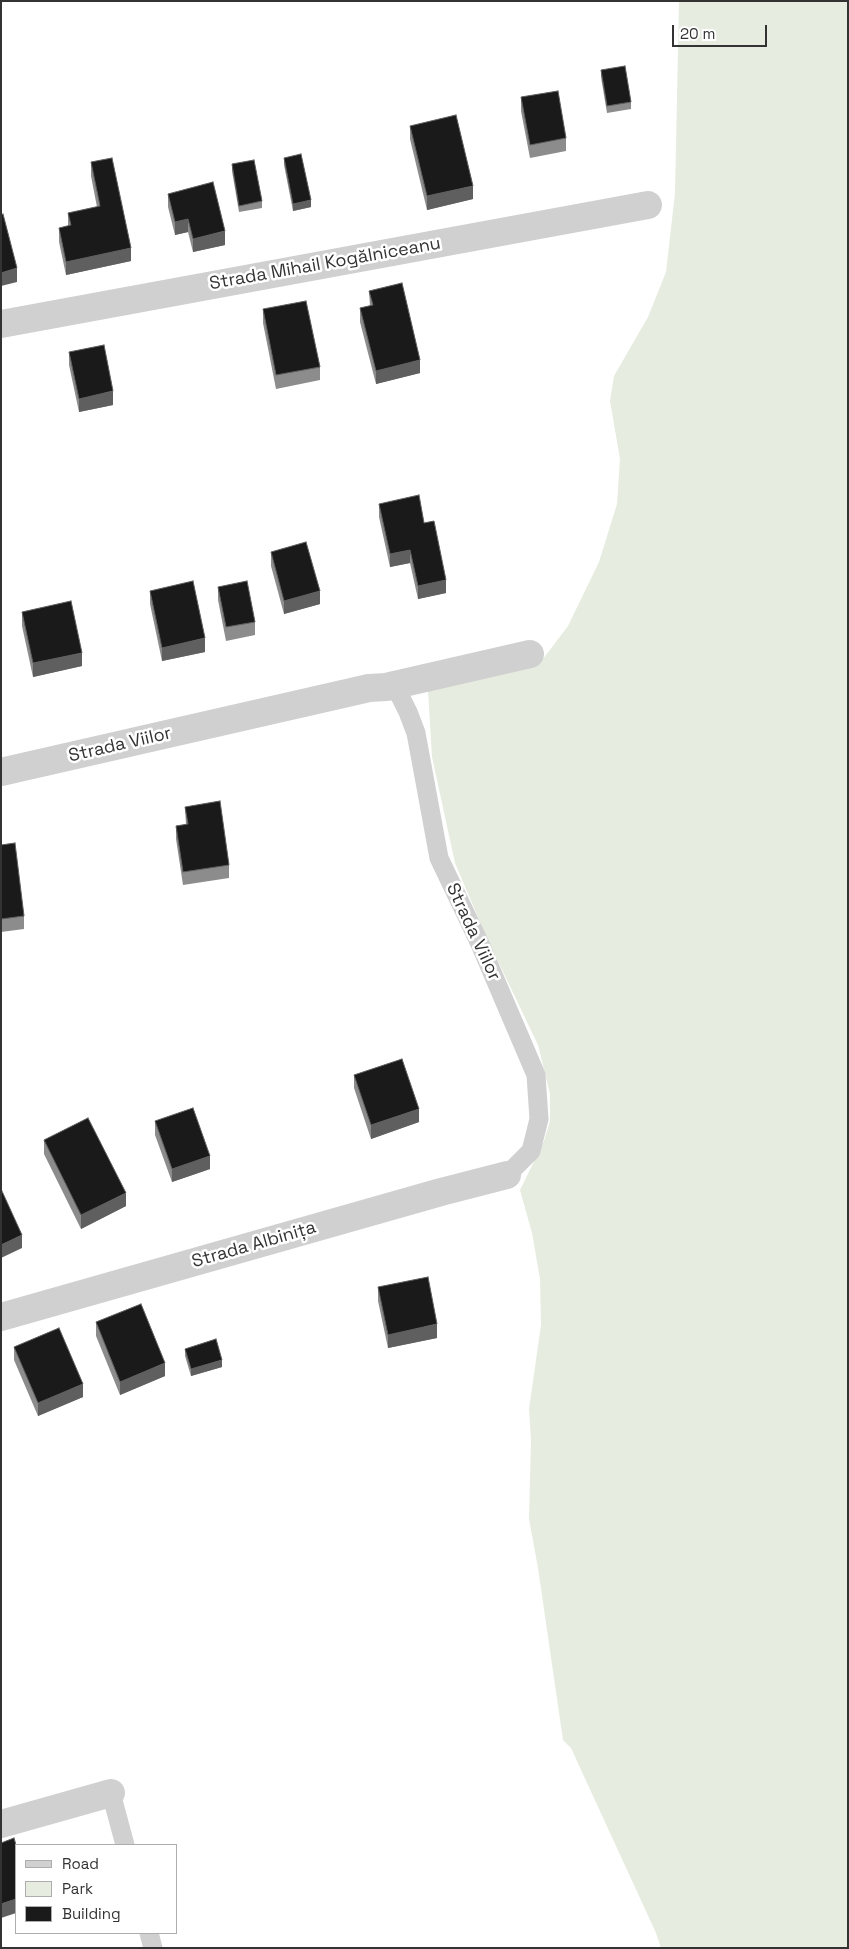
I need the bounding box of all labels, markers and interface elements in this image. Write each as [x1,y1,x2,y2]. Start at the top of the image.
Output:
scale bar [674,15,769,47]
text: 20 m [680,24,715,43]
street label: Strada Mihail Kogălniceanu [208,233,442,295]
street label: Strada Viilor [67,723,173,767]
street label: Strada Viilor [441,880,505,984]
street label: Strada Albinița [189,1217,319,1273]
legend [15,1844,178,1934]
text: Road [62,1854,99,1873]
text: Park [62,1879,93,1898]
text: Building [62,1904,121,1923]

